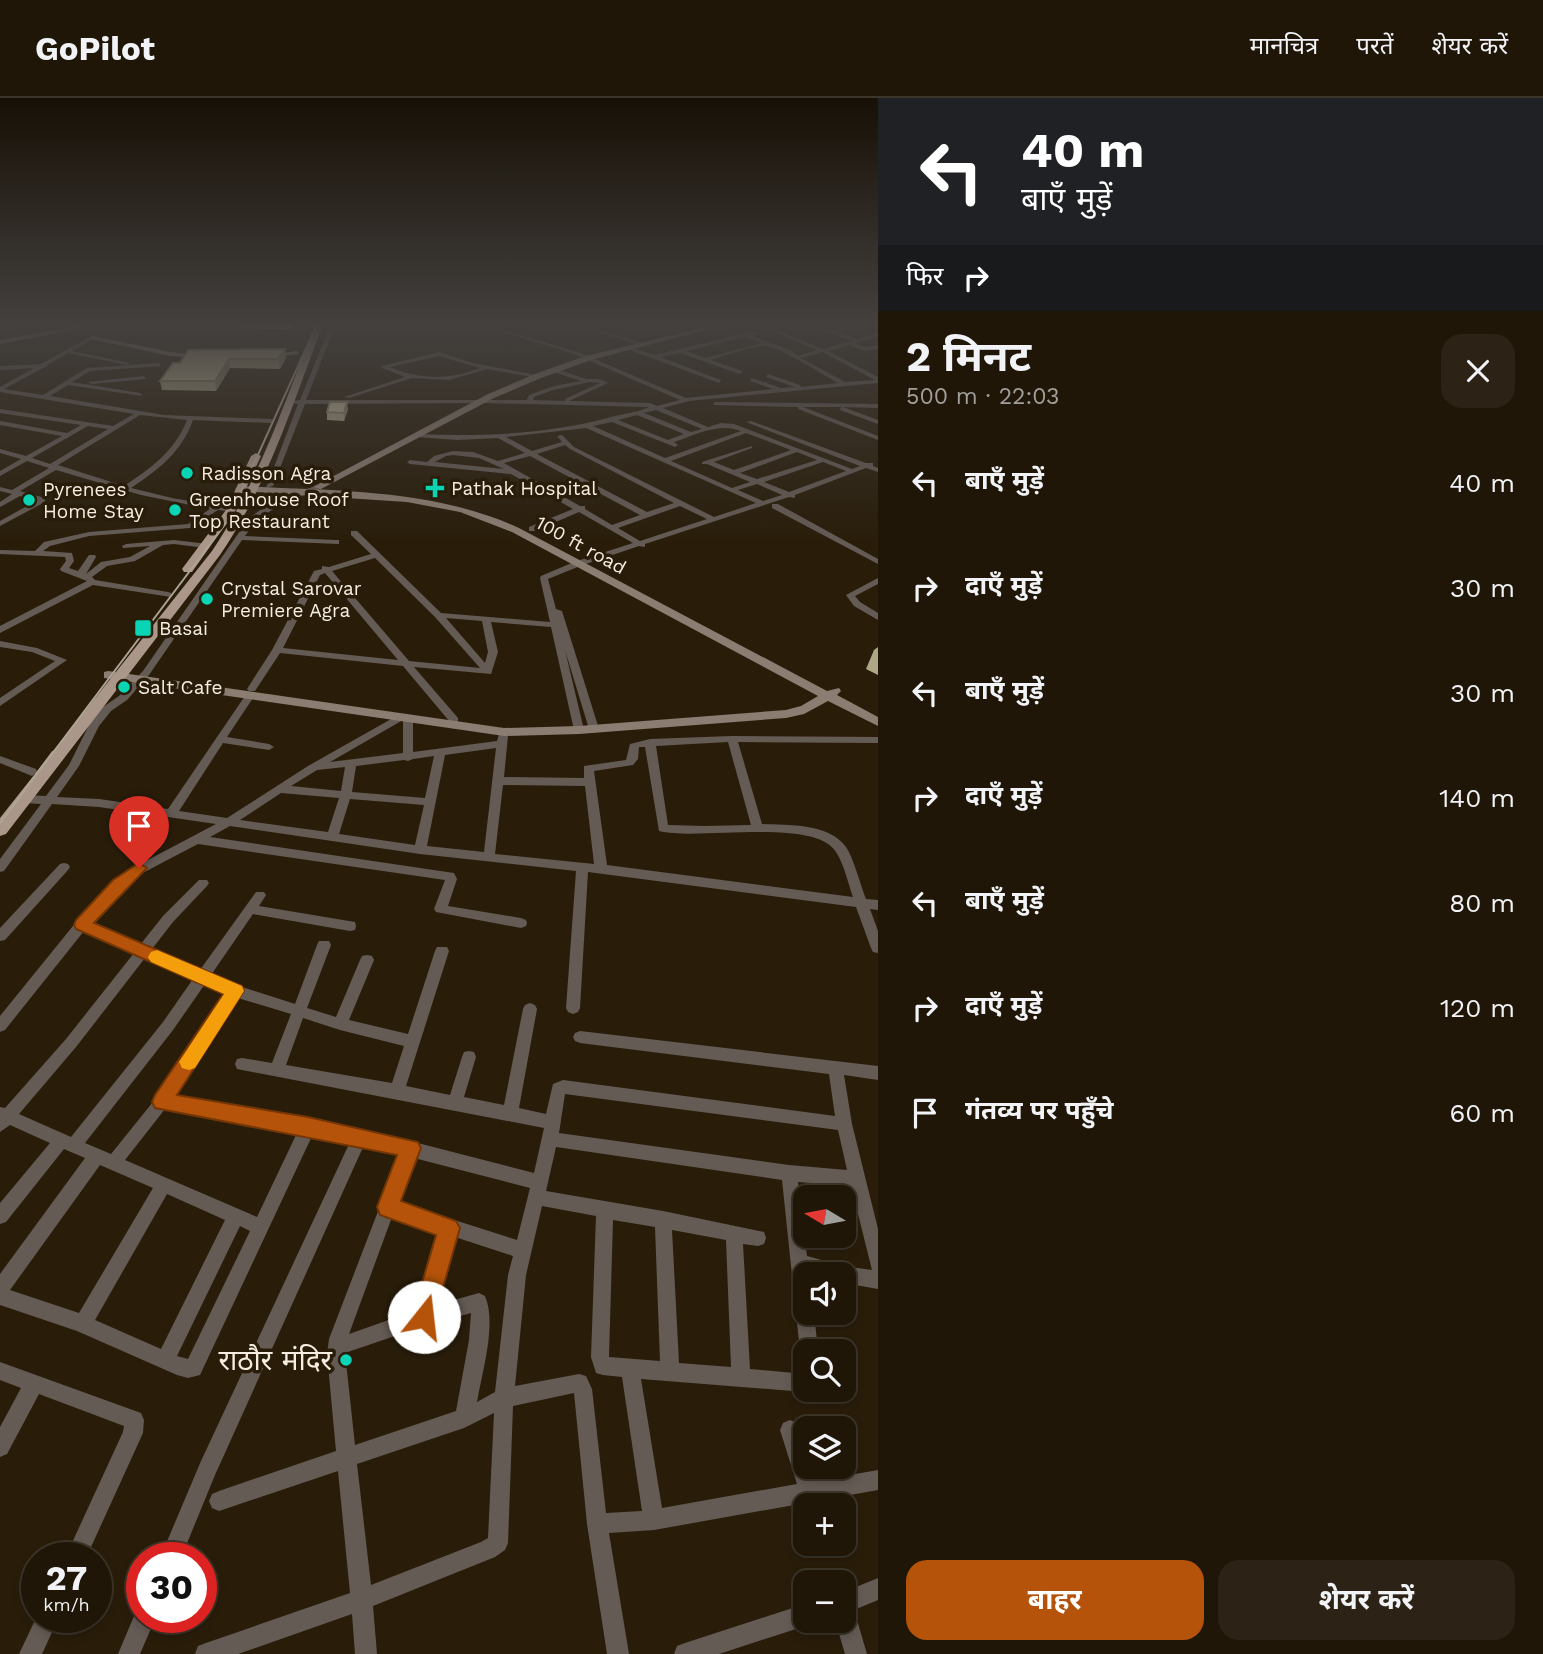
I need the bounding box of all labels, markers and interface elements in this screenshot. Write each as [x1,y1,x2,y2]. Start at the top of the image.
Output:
text: GoPilot [35,29,155,68]
text: मानचित्र [1250,32,1318,60]
text: परतें [1356,32,1394,60]
text: शेयर करें [1432,32,1508,60]
text: 40 m [1021,121,1144,179]
icon: left [906,126,997,217]
text: बाएँ मुड़ें [1021,180,1112,218]
icon: right [957,259,995,297]
text: फिर [906,261,943,291]
text: 2 मिनट [906,332,1031,381]
button: close [1441,334,1515,408]
text: 500 m · 22:03 [906,383,1060,410]
place label: Radisson Agra [201,462,331,485]
icon: left [906,464,944,502]
marker: Radisson Agra [179,465,195,481]
text: बाएँ मुड़ें [965,465,1044,495]
text: 40 m [1449,468,1515,498]
place label: Pathak Hospital [451,477,597,500]
place label: Pyrenees Home Stay [43,478,144,523]
marker: Pathak Hospital [425,478,445,498]
place label: Greenhouse Roof Top Restaurant [189,488,349,533]
marker: Pyrenees Home Stay [21,492,37,508]
marker: Greenhouse Roof Top Restaurant [167,502,183,518]
street label: 100 ft road [532,511,630,579]
icon: right [906,569,944,607]
text: दाएँ मुड़ें [965,570,1042,600]
text: 30 m [1450,573,1515,603]
place label: Crystal Sarovar Premiere Agra [221,577,362,622]
marker: Crystal Sarovar Premiere Agra [199,591,215,607]
place label: Basai [159,617,208,640]
marker: Basai [133,618,153,638]
icon: left [906,674,944,712]
text: बाएँ मुड़ें [965,675,1044,705]
place label: Salt Cafe [138,676,222,699]
text: 30 m [1450,678,1515,708]
marker: Salt Cafe [116,679,132,695]
icon: right [906,779,944,817]
text: दाएँ मुड़ें [965,780,1042,810]
text: 140 m [1439,783,1515,813]
pin [109,796,169,868]
icon: arrive [120,807,158,845]
icon: left [906,884,944,922]
text: बाएँ मुड़ें [965,885,1044,915]
text: 80 m [1449,888,1515,918]
icon: right [906,989,944,1027]
text: दाएँ मुड़ें [965,990,1042,1020]
text: 120 m [1440,993,1515,1023]
icon: arrive [906,1094,944,1132]
text: गंतव्य पर पहुँचे [965,1095,1114,1125]
text: 60 m [1449,1098,1515,1128]
north arrow [793,1185,856,1248]
map controls [793,1185,856,1633]
button: sound [793,1262,856,1325]
position arrow [387,1280,461,1354]
button: search [793,1339,856,1402]
place label: राठौर मंदिर [218,1344,333,1377]
marker: राठौर मंदिर [338,1352,354,1368]
button: layers [793,1416,856,1479]
button: + [793,1493,856,1556]
speed limit sign: 30 [126,1542,217,1633]
text: 27 [46,1557,87,1599]
button: बाहर [906,1560,1204,1640]
button: शेयर करें [1218,1560,1515,1640]
button: − [793,1570,856,1633]
text: km/h [43,1594,90,1615]

